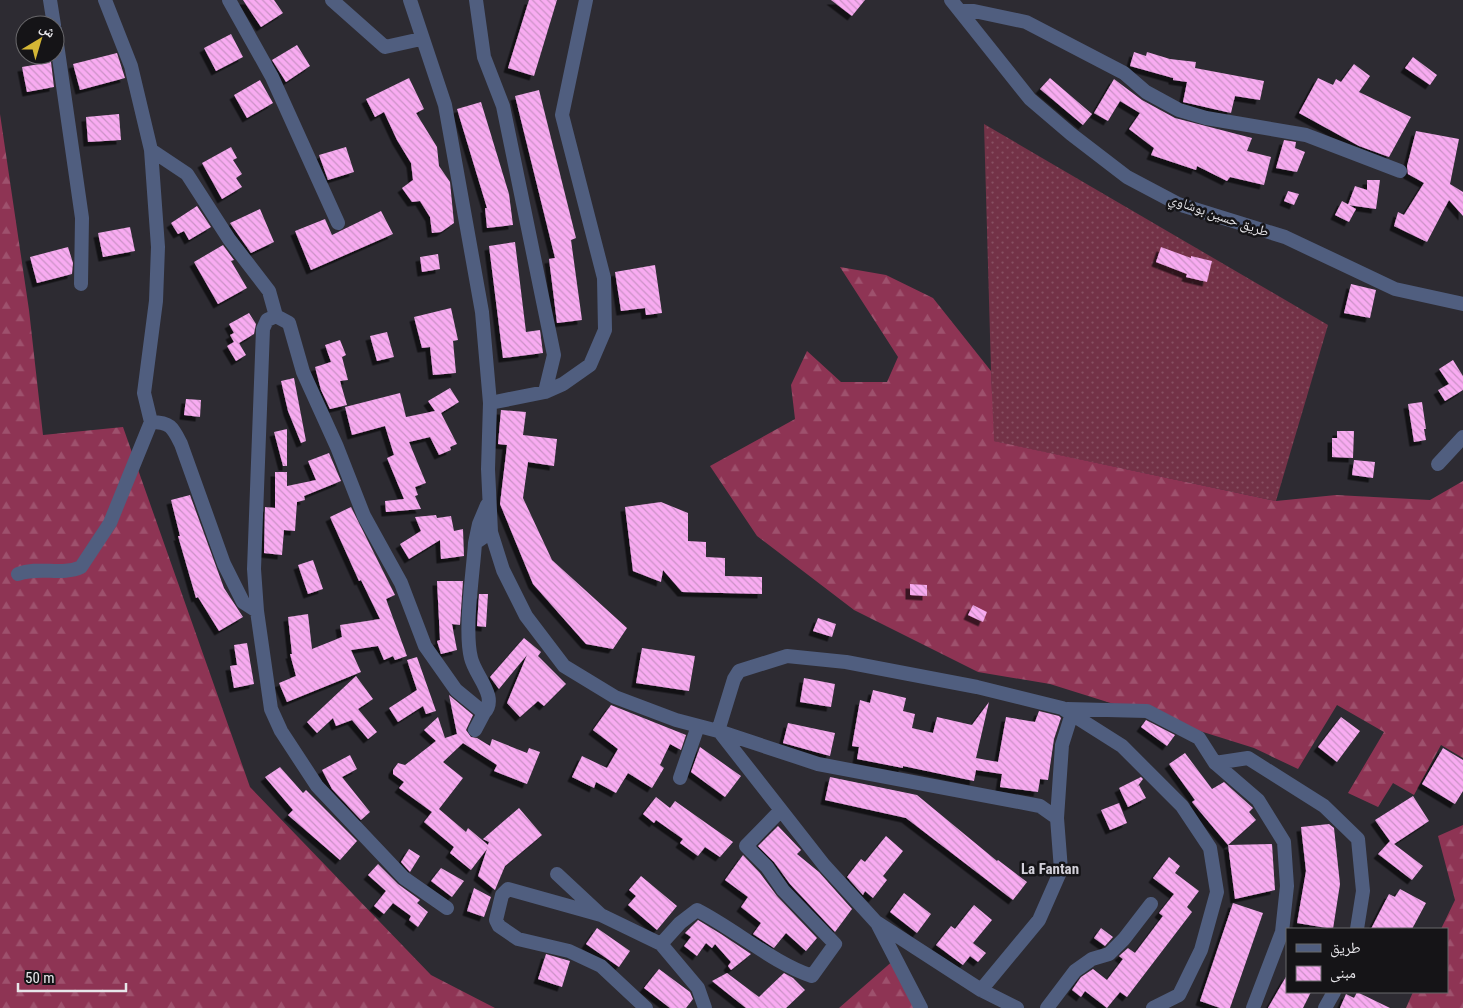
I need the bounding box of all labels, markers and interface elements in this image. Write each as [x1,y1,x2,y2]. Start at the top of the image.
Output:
north arrow [15,15,65,65]
text: ش [37,19,59,42]
street label: طريق حسين بوشاوي [1166,190,1271,243]
district label: La Fantan [1021,860,1079,878]
legend [1286,928,1448,993]
text: طريق [1330,939,1361,958]
scale bar [18,960,125,992]
text: مبنى [1330,964,1356,983]
text: 50 m [25,969,55,987]

